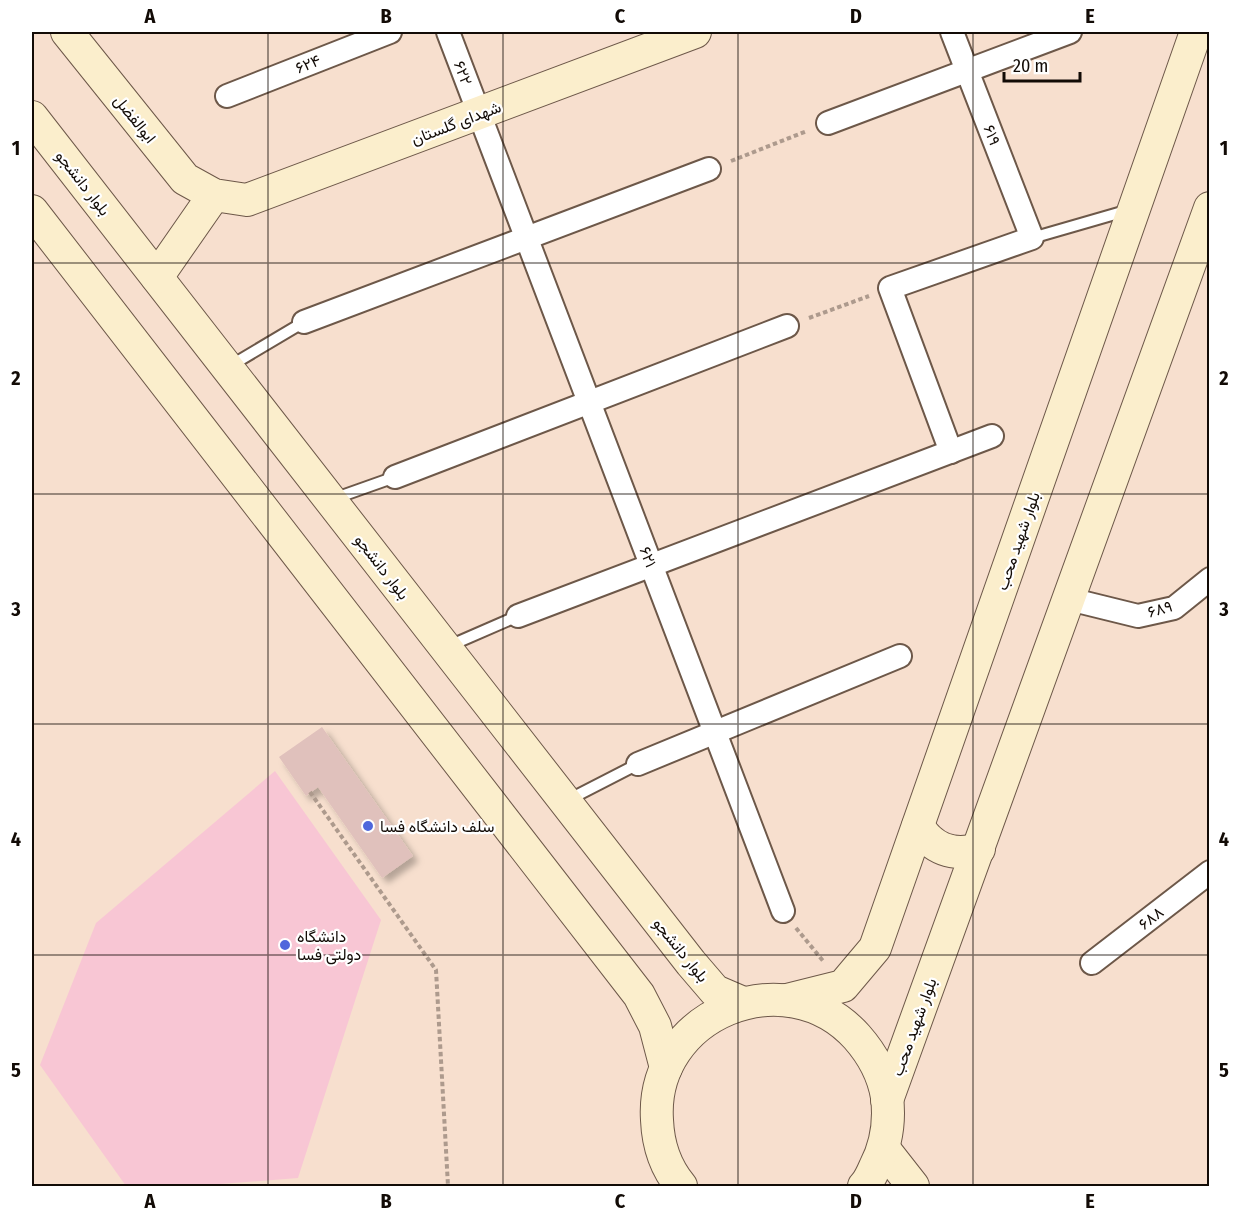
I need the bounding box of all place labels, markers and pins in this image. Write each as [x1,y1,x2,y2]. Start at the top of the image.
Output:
place label: سلف دانشگاه فسا [380,817,494,836]
marker: سلف دانشگاه فسا [361,819,375,833]
place label: دانشگاه دولتی فسا [297,927,361,965]
marker: دانشگاه دولتی فسا [278,938,292,952]

